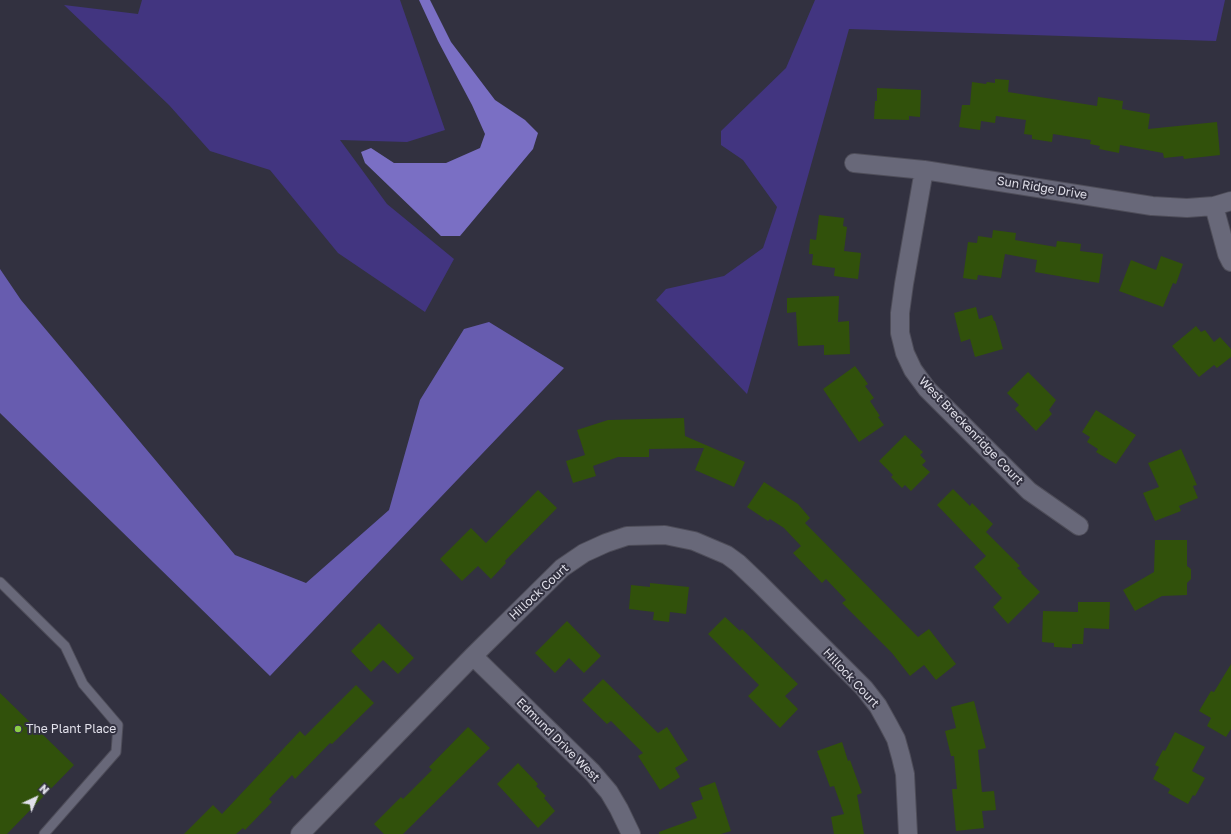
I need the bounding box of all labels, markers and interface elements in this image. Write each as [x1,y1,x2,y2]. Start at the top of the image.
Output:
street label: Sun Ridge Drive [996,174,1088,202]
street label: West Breckenridge Court [916,374,1026,488]
street label: Hillock Court [506,561,572,623]
street label: Hillock Court [820,645,882,711]
street label: Edmund Drive West [513,695,603,785]
place label: The Plant Place [26,722,116,736]
marker: The Plant Place [13,724,23,734]
north arrow [16,778,56,818]
text: N [37,781,52,797]

